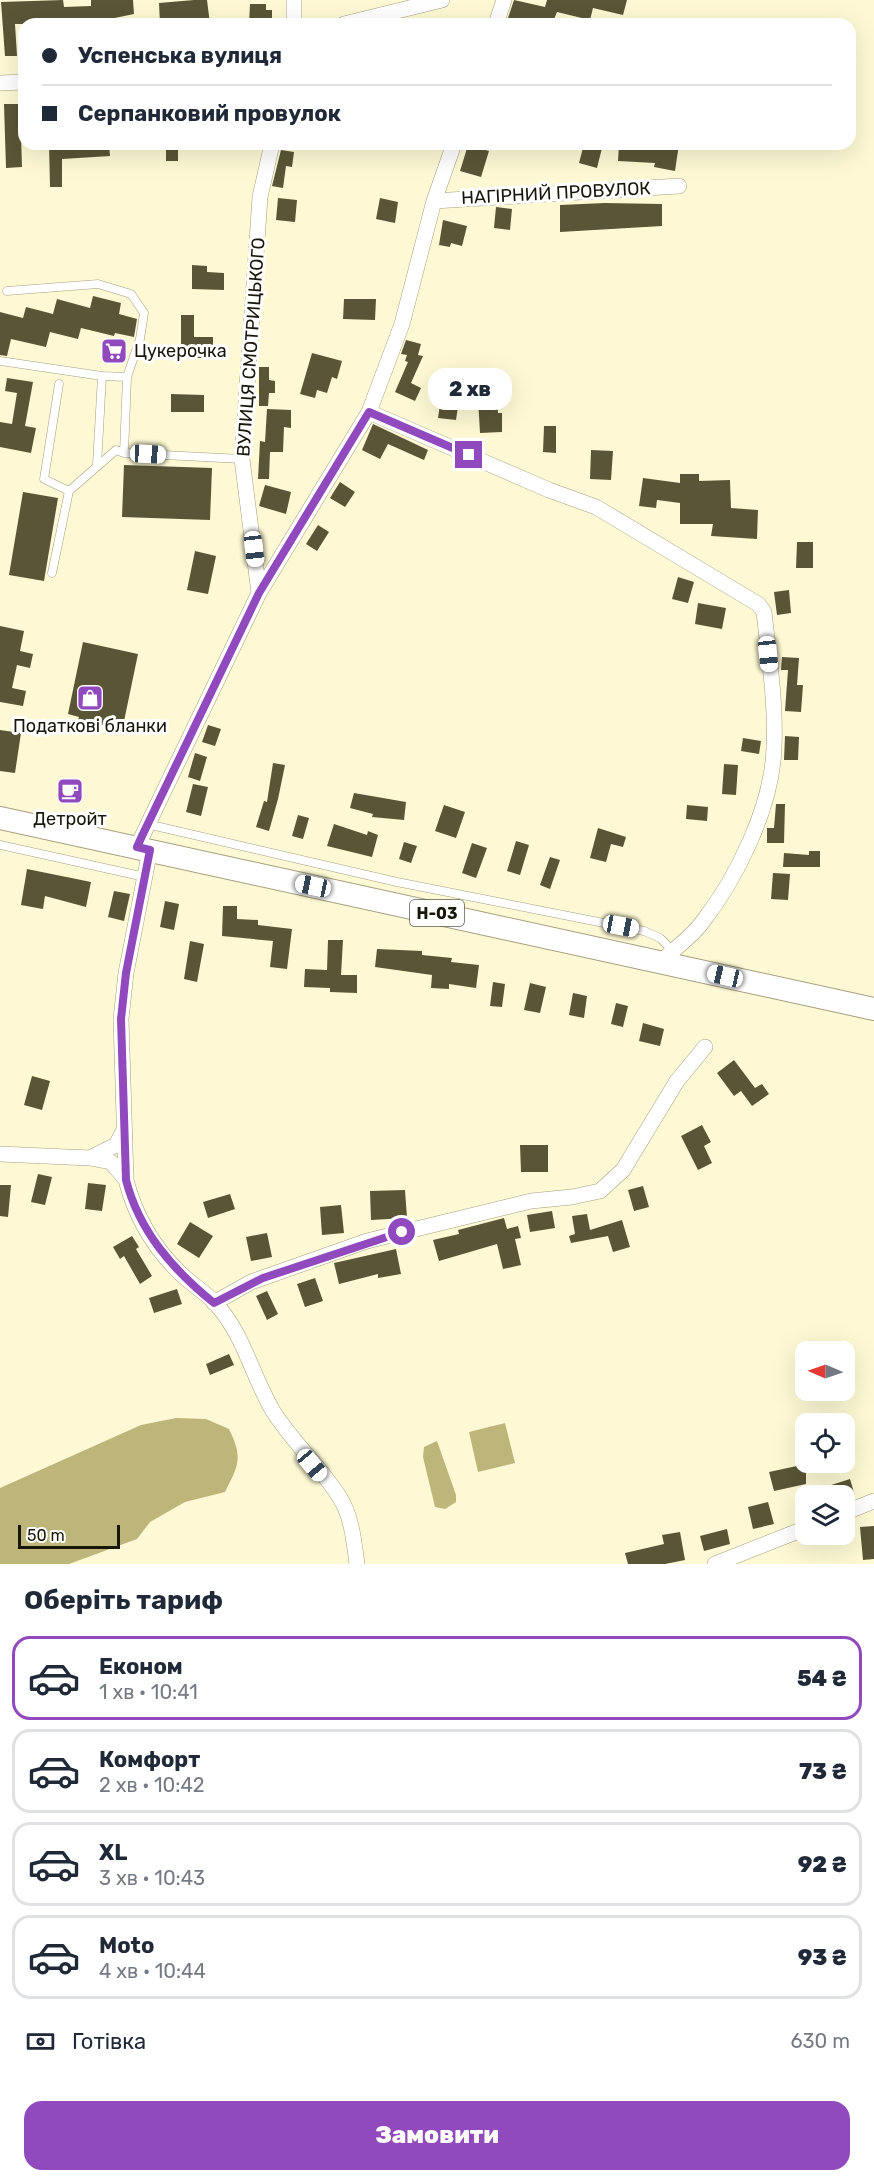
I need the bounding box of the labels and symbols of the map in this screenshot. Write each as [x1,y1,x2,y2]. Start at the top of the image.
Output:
street label: НАГІРНИЙ ПРОВУЛОК [461,177,651,209]
street label: ВУЛИЦЯ СМОТРИЦЬКОГО [232,237,270,457]
supermarket icon: Цукерочка [99,336,129,366]
place label: Цукерочка [134,340,227,362]
callout: 2 хв [427,368,511,410]
route end [455,441,482,468]
car [130,444,166,464]
car [243,530,265,568]
car [757,635,779,673]
shop icon: Податкові бланки [75,683,105,713]
place label: Податкові бланки [13,715,167,737]
cafe icon: Детройт [55,776,85,806]
place label: Детройт [33,808,107,830]
car [294,873,332,899]
road number: Н-03 [410,900,464,926]
car [602,914,640,938]
car [705,963,745,989]
route start [388,1218,415,1245]
north arrow [795,1341,855,1401]
car [294,1445,330,1485]
scale bar [18,1522,120,1550]

